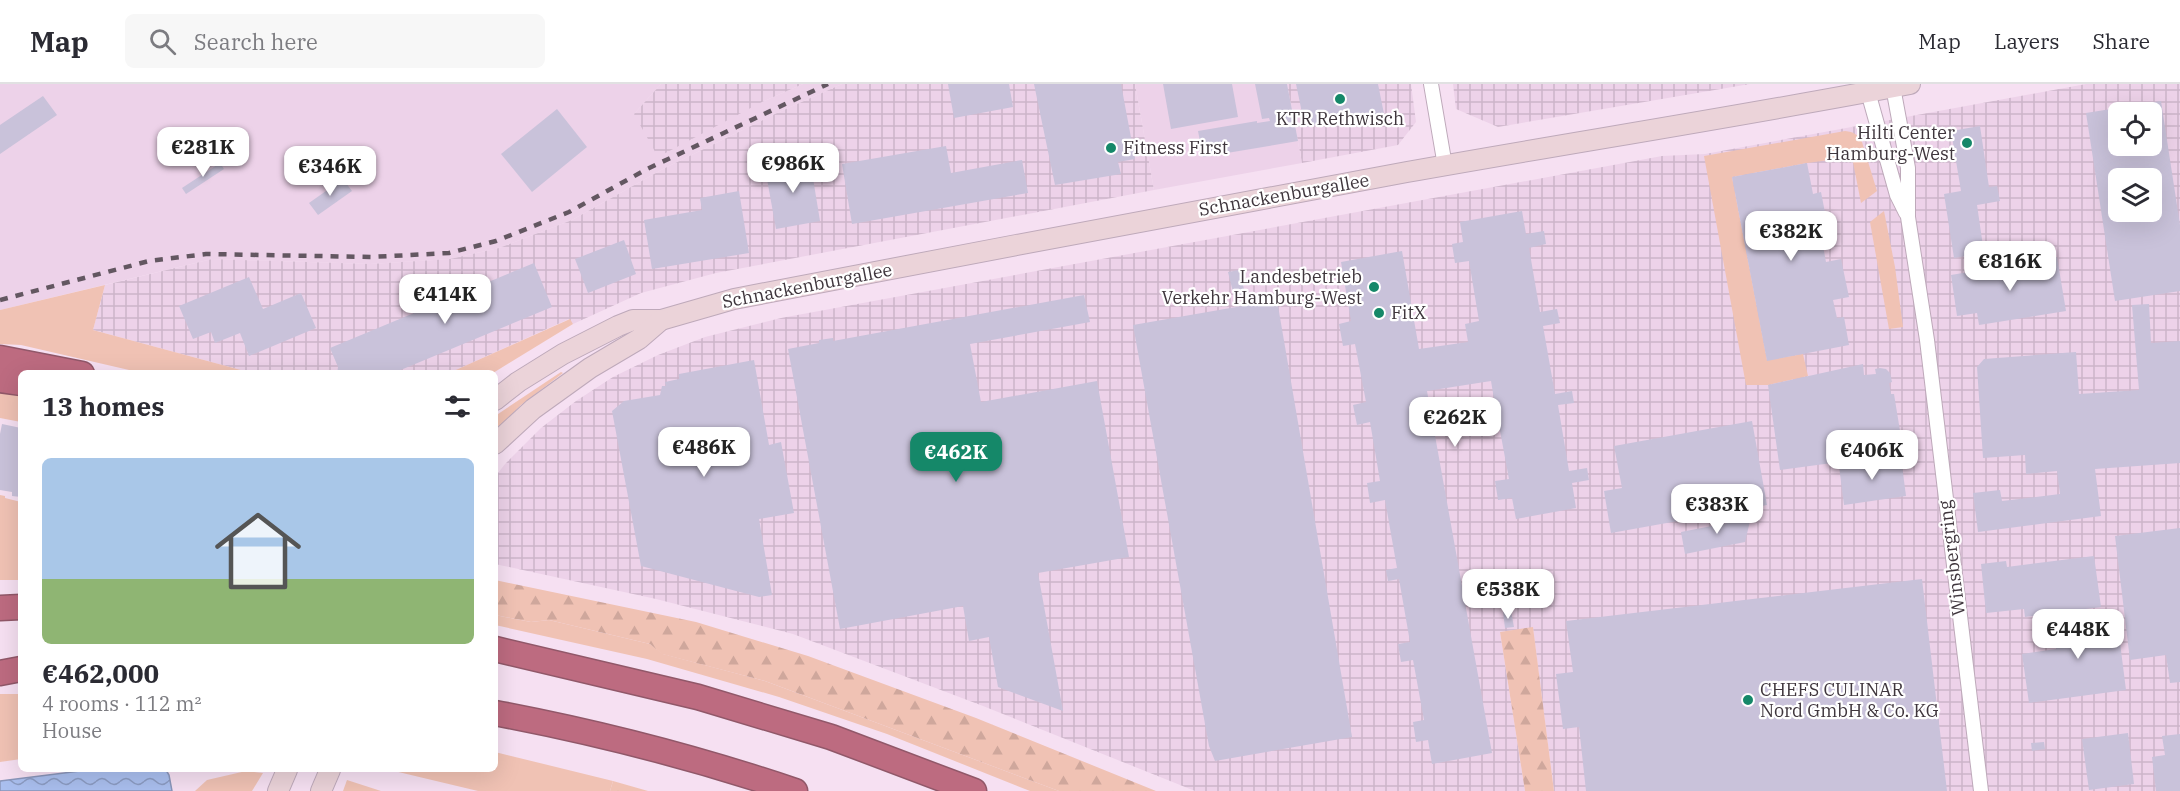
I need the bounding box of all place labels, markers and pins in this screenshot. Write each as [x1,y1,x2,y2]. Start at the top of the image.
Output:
marker: KTR Rethwisch [1333,92,1347,106]
place label: KTR Rethwisch [1276,107,1404,130]
place label: Hilti Center Hamburg-West [1826,121,1955,165]
pin: €281K [161,127,245,178]
place label: Fitness First [1123,136,1228,159]
marker: Hilti Center Hamburg-West [1960,136,1974,150]
marker: Fitness First [1104,141,1118,155]
pin: €986K [751,143,835,194]
pin: €346K [288,146,372,197]
pin: €382K [1749,211,1833,262]
pin: €816K [1968,241,2052,292]
place label: Landesbetrieb Verkehr Hamburg-West [1161,265,1362,309]
pin: €414K [403,274,487,325]
marker: Landesbetrieb Verkehr Hamburg-West [1367,280,1381,294]
place label: FitX [1391,301,1426,324]
marker: FitX [1372,306,1386,320]
pin: €262K [1413,397,1497,448]
pin: €486K [662,427,746,478]
pin: €406K [1830,430,1914,481]
pin: €462K [914,432,998,483]
pin: €383K [1675,484,1759,535]
pin: €538K [1466,569,1550,620]
pin: €448K [2036,609,2120,660]
place label: CHEFS CULINAR Nord GmbH & Co. KG [1760,678,1939,722]
marker: CHEFS CULINAR Nord GmbH & Co. KG [1741,693,1755,707]

